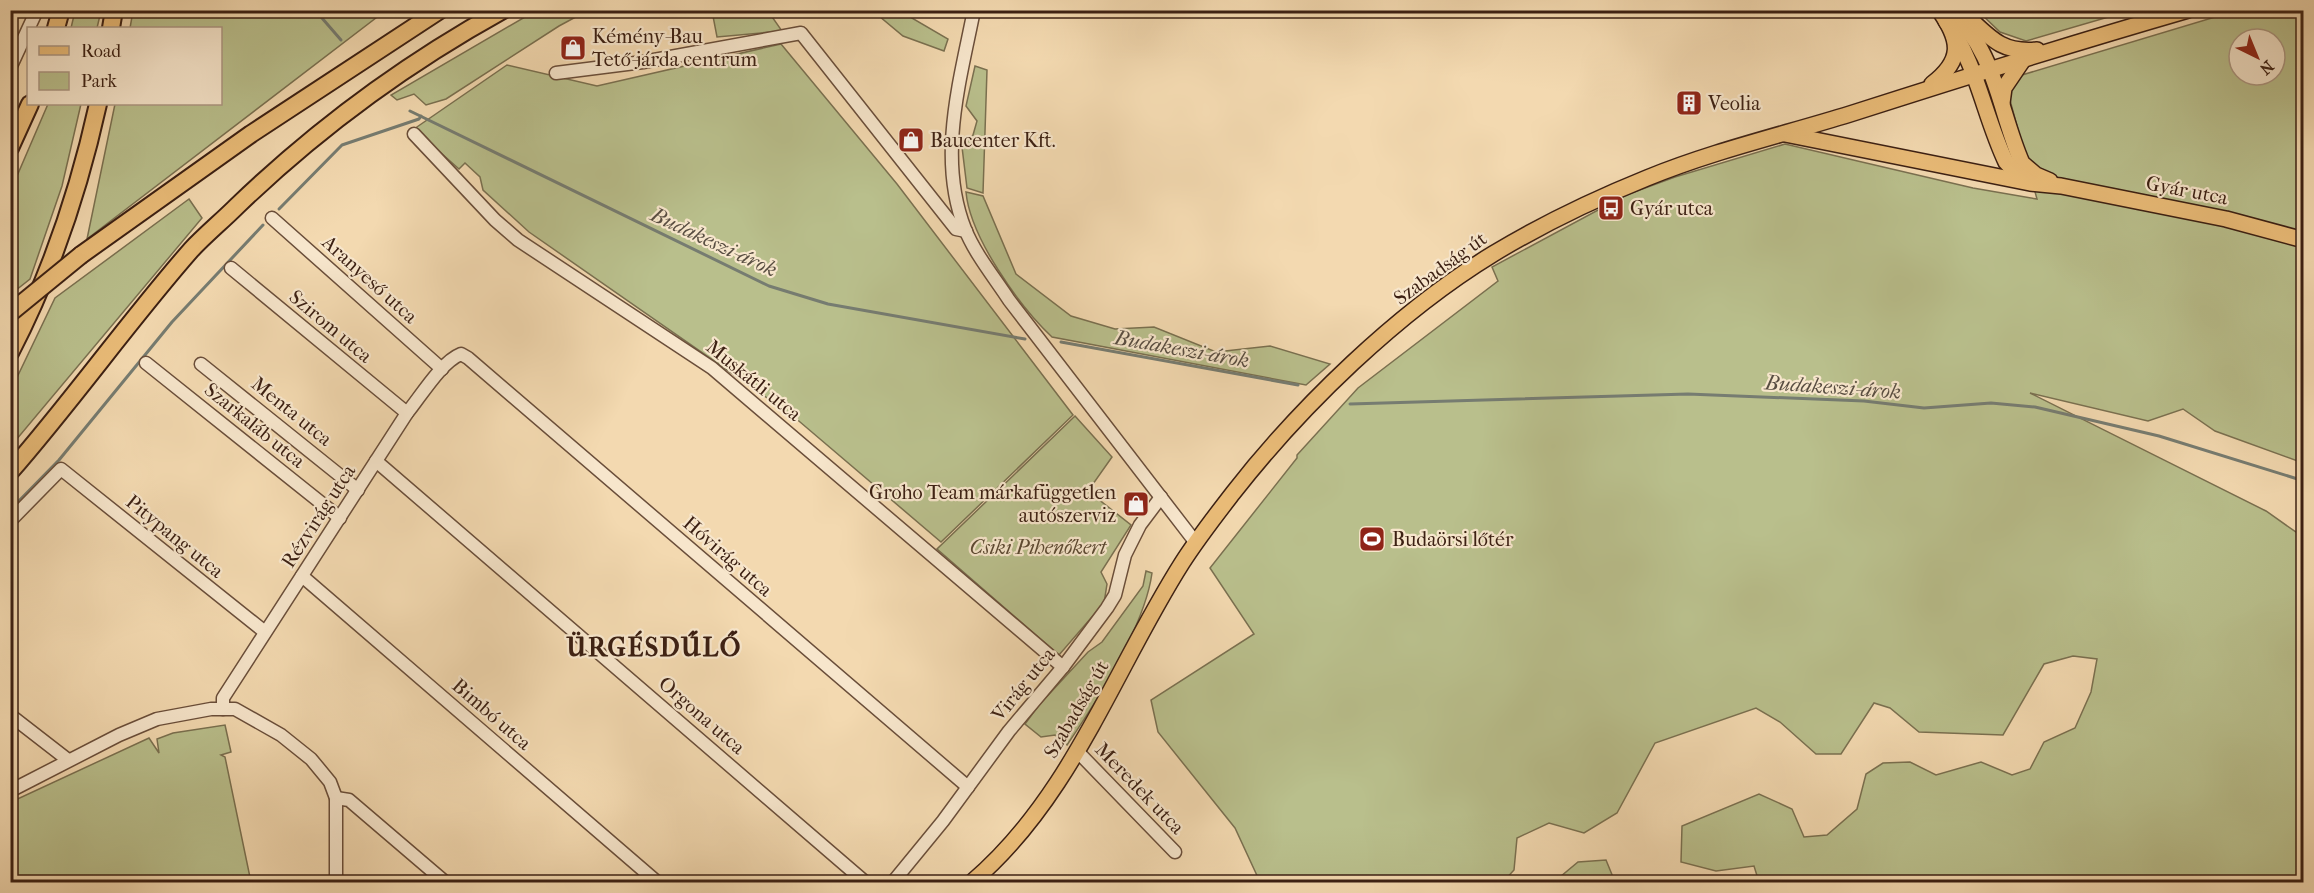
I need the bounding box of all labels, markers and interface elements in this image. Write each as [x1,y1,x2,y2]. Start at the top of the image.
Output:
place label: Kémény-Bau Tető-járda centrum [592,25,757,71]
legend [27,27,222,105]
north arrow [2227,27,2287,87]
shop icon: Kémény-Bau Tető-járda centrum [558,33,588,63]
text: Road [81,41,121,62]
text: N [2255,57,2278,79]
text: Park [81,71,118,92]
building icon: Veolia [1674,88,1704,118]
place label: Veolia [1707,92,1761,115]
shop icon: Baucenter Kft. [896,125,926,155]
place label: Baucenter Kft. [930,129,1056,152]
street label: Gyár utca [2144,171,2231,210]
bus stop icon: Gyár utca [1596,193,1626,223]
place label: Gyár utca [1630,197,1714,220]
water label: Budakeszi-árok [646,202,781,282]
street label: Szabadság út [1389,227,1491,310]
street label: Aranyeső utca [317,230,423,329]
street label: Szirom utca [285,285,377,368]
water label: Budakeszi-árok [1112,325,1251,373]
street label: Muskátli utca [702,335,806,426]
water label: Budakeszi-árok [1763,370,1902,404]
street label: Menta utca [247,372,337,451]
street label: Szarkaláb utca [200,378,310,473]
street label: Rézvirág utca [277,460,361,572]
place label: Groho Team márkafüggetlen autószerviz [869,481,1116,527]
shop icon: Groho Team márkafüggetlen autószerviz [1121,489,1151,519]
street label: Pitypang utca [121,490,229,583]
street label: Hóvirág utca [678,511,777,602]
sports icon: Budaörsi lőtér [1357,524,1387,554]
place label: Budaörsi lőtér [1392,528,1514,551]
park label: Csiki Pihenőkert [970,536,1108,559]
district label: ÜRGÉSDŰLŐ [565,630,742,663]
street label: Virág utca [986,642,1061,727]
street label: Szabadság út [1039,656,1114,762]
street label: Orgona utca [654,672,750,759]
street label: Bimbó utca [448,674,536,755]
street label: Meredek utca [1090,738,1189,839]

